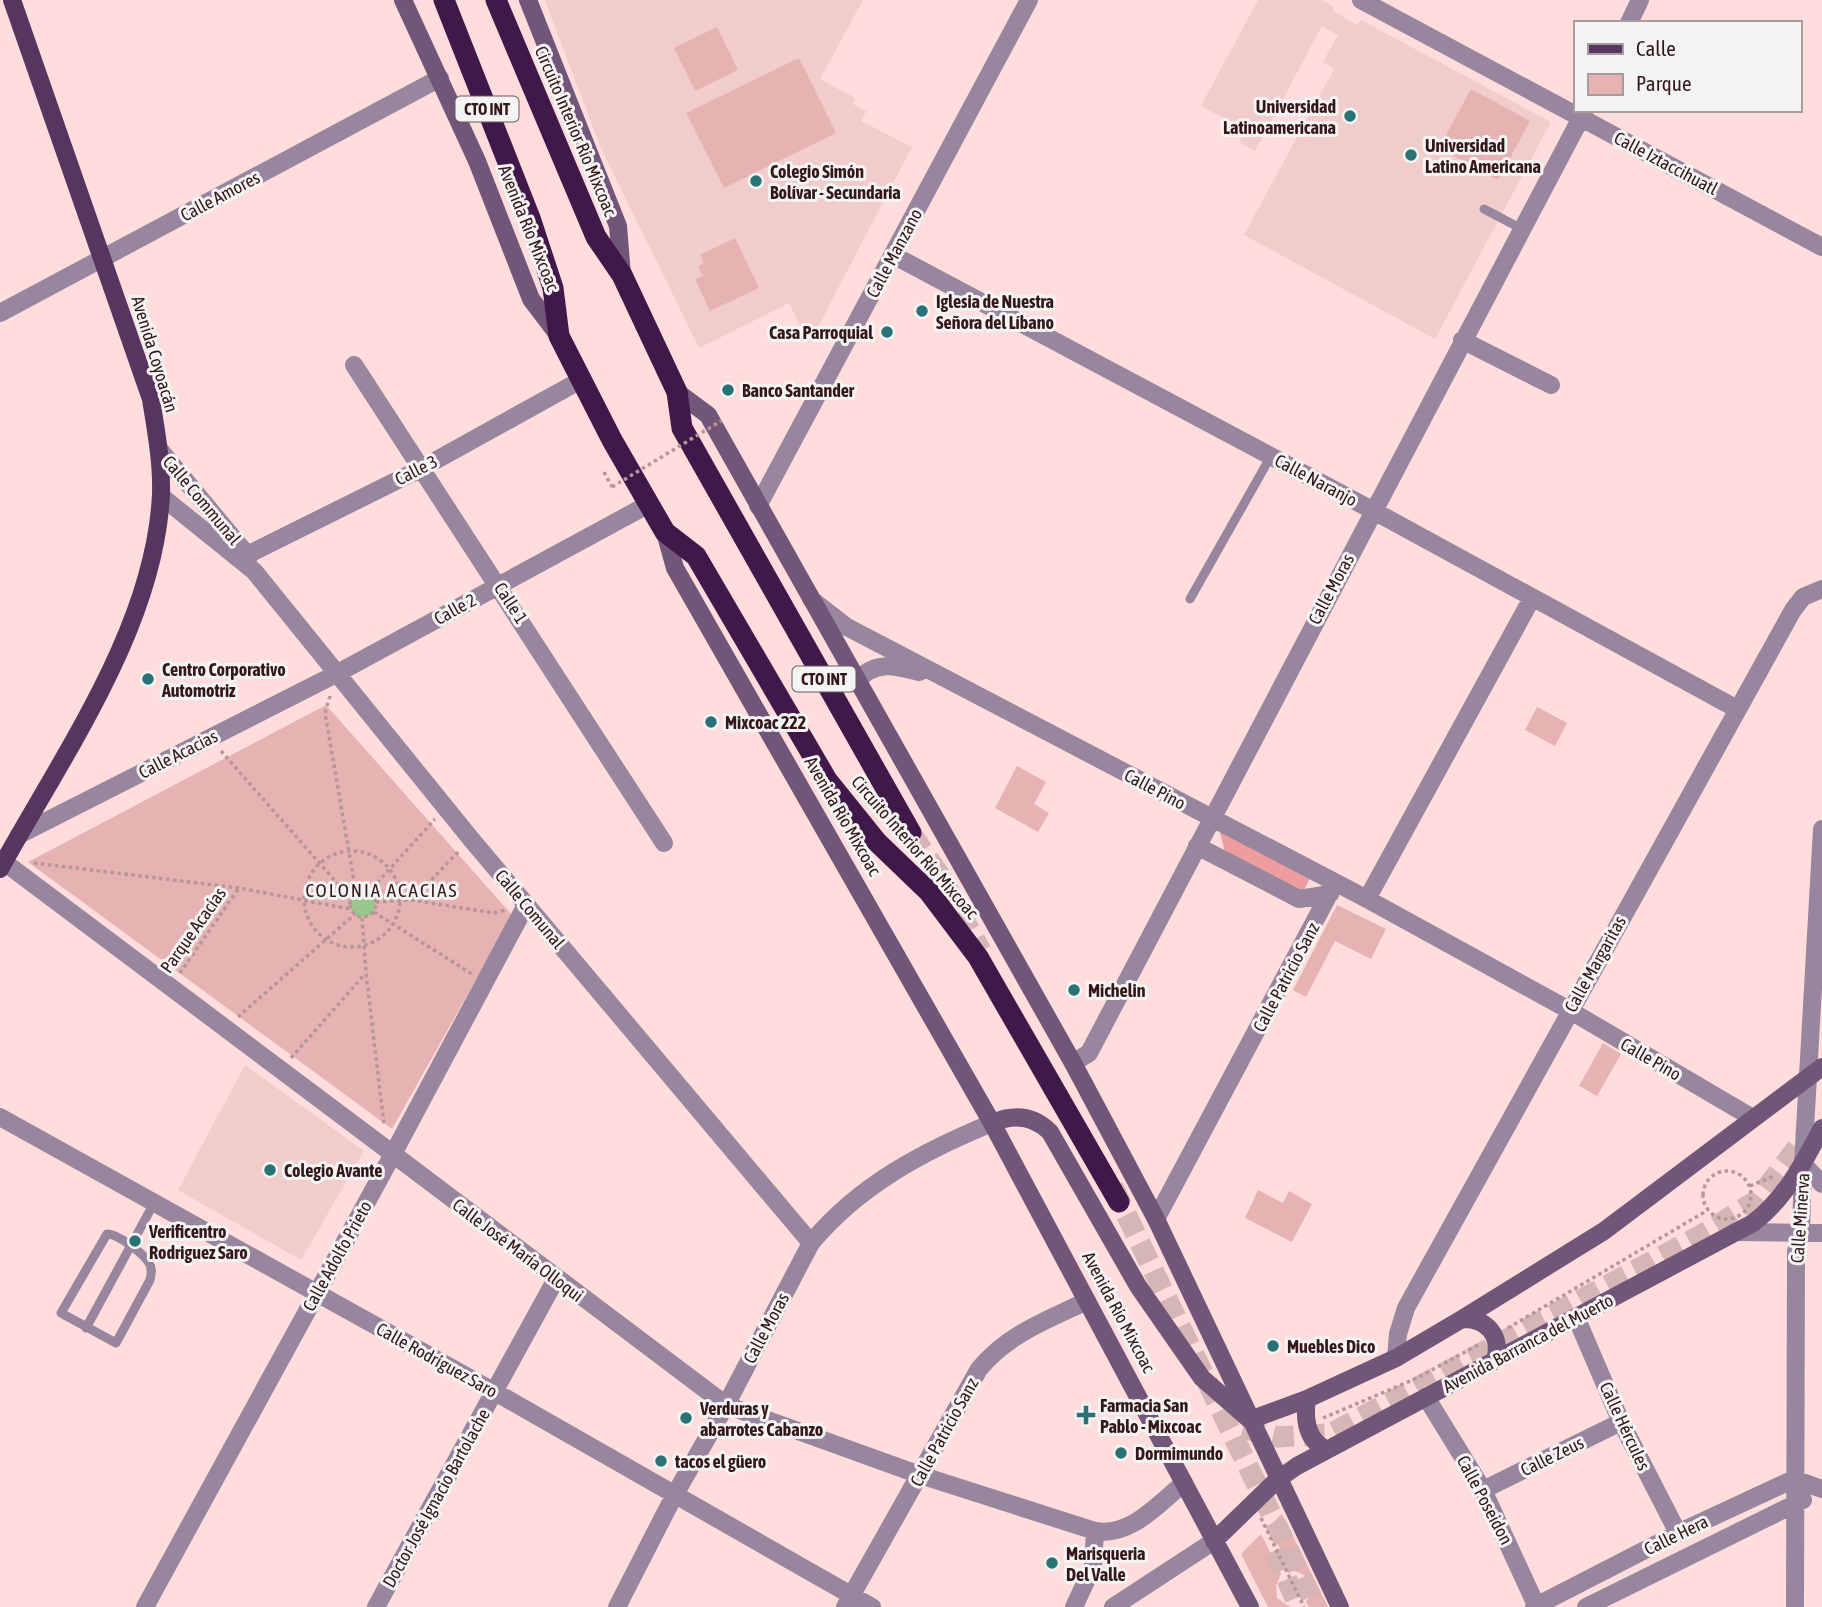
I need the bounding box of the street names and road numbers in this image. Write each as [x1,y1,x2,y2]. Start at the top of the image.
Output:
street label: Circuito Interior Río Mixcoac [531,43,621,219]
road number: CTO INT [456,96,518,122]
street label: Calle Iztaccihuatl [1611,127,1722,199]
street label: Avenida Río Mixcoac [494,162,564,294]
street label: Calle Amores [177,166,263,226]
street label: Calle Manzano [862,205,926,301]
street label: Avenida Coyoacán [127,293,183,415]
street label: Calle 3 [391,450,441,490]
street label: Calle Naranjo [1271,450,1361,510]
street label: Calle Communal [159,451,245,549]
street label: Calle Moras [1304,550,1358,628]
street label: Calle 1 [490,578,532,628]
street label: Calle 2 [430,589,480,629]
road number: CTO INT [792,666,856,692]
street label: Calle Acacias [135,725,221,783]
street label: Avenida Río Mixcoac [800,753,886,880]
street label: Calle Pino [1121,764,1189,814]
street label: Circuito Interior Río Mixcoac [847,771,983,923]
street label: Calle Comunal [491,865,569,953]
street label: Parque Acacías [156,883,230,977]
street label: Calle Margaritas [1560,912,1630,1016]
street label: Calle Patricio Sanz [1248,918,1324,1035]
street label: Calle Pino [1617,1033,1685,1085]
street label: Calle Minerva [1786,1172,1814,1264]
street label: Calle José María Olloqui [449,1194,587,1306]
street label: Calle Adolfo Prieto [298,1197,376,1315]
street label: Avenida Río Mixcoac [1078,1248,1160,1376]
street label: Calle Moras [739,1289,793,1367]
street label: Avenida Barranca del Muerto [1439,1289,1617,1397]
street label: Calle Rodríguez Saro [373,1318,501,1402]
street label: Calle Patricio Sanz [906,1374,983,1490]
street label: Calle Hércules [1595,1379,1655,1473]
street label: Doctor José Ignacio Bartolache [378,1405,494,1591]
street label: Calle Zeus [1517,1432,1587,1480]
street label: Calle Poseidon [1453,1452,1517,1548]
street label: Calle Hera [1641,1511,1711,1559]

